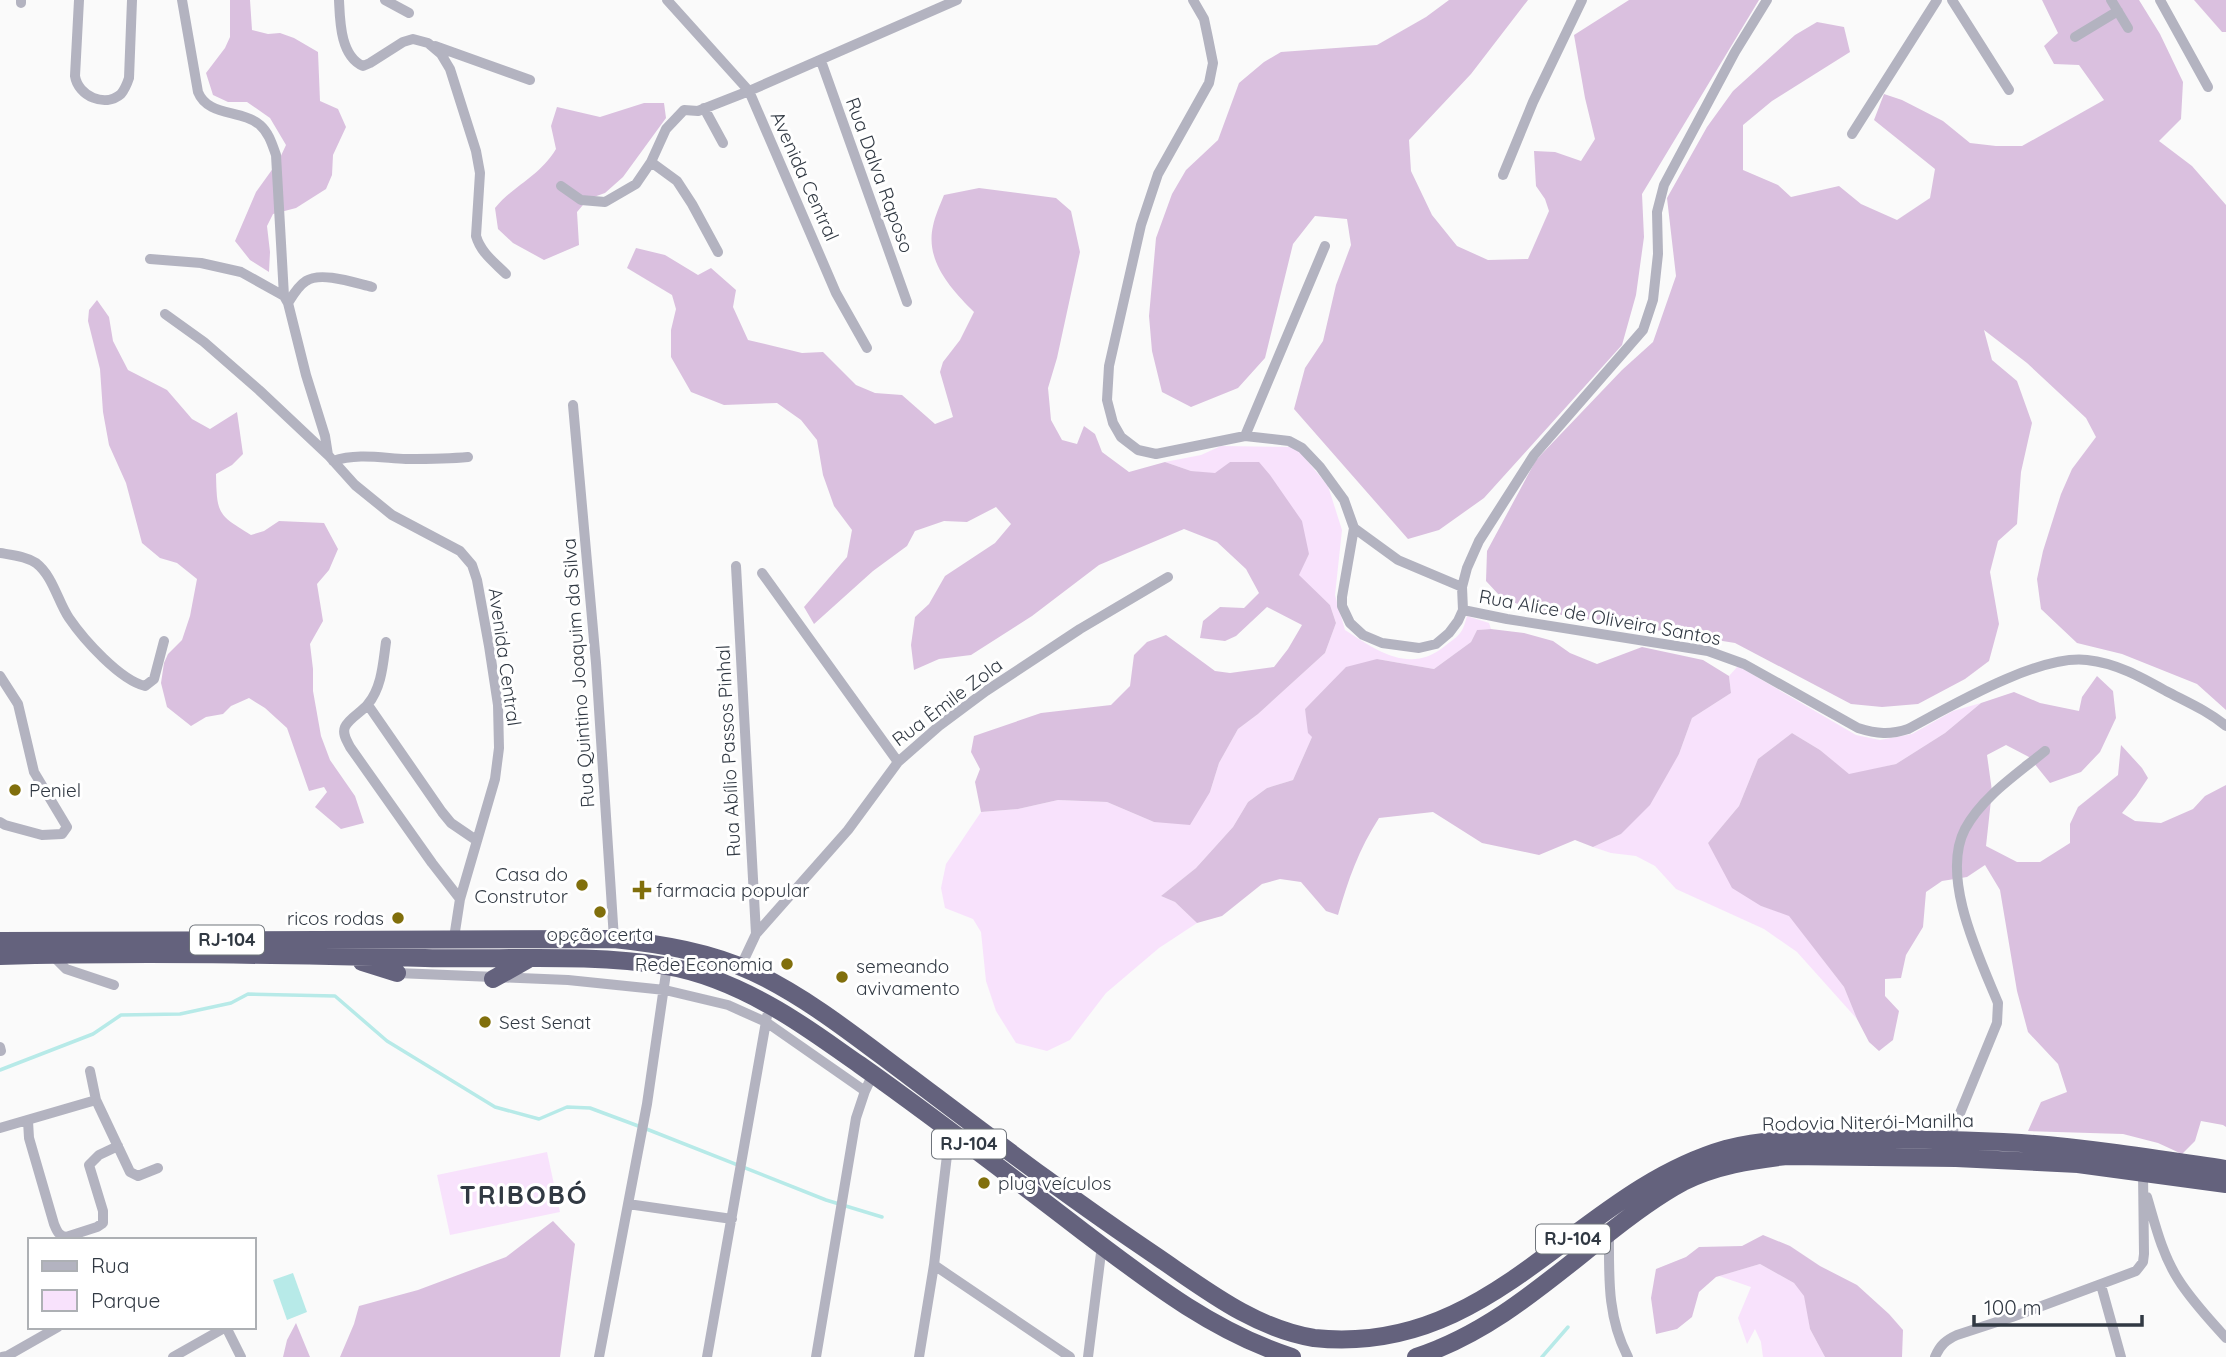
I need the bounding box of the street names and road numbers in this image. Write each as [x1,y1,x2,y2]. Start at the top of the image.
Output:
street label: Rua Dalva Raposo [841,94,919,256]
street label: Avenida Central [766,108,844,244]
street label: Rua Quintino Joaquim da Silva [557,538,599,808]
street label: Rua Alice de Oliveira Santos [1477,584,1723,650]
street label: Avenida Central [483,586,527,728]
street label: Rua Abílio Passos Pinhal [710,644,746,858]
street label: Rua Êmile Zola [887,653,1007,751]
road number: RJ-104 [190,925,264,954]
street label: Rodovia Niterói-Manilha [1762,1108,1974,1136]
road number: RJ-104 [932,1129,1006,1158]
road number: RJ-104 [1536,1224,1610,1254]

